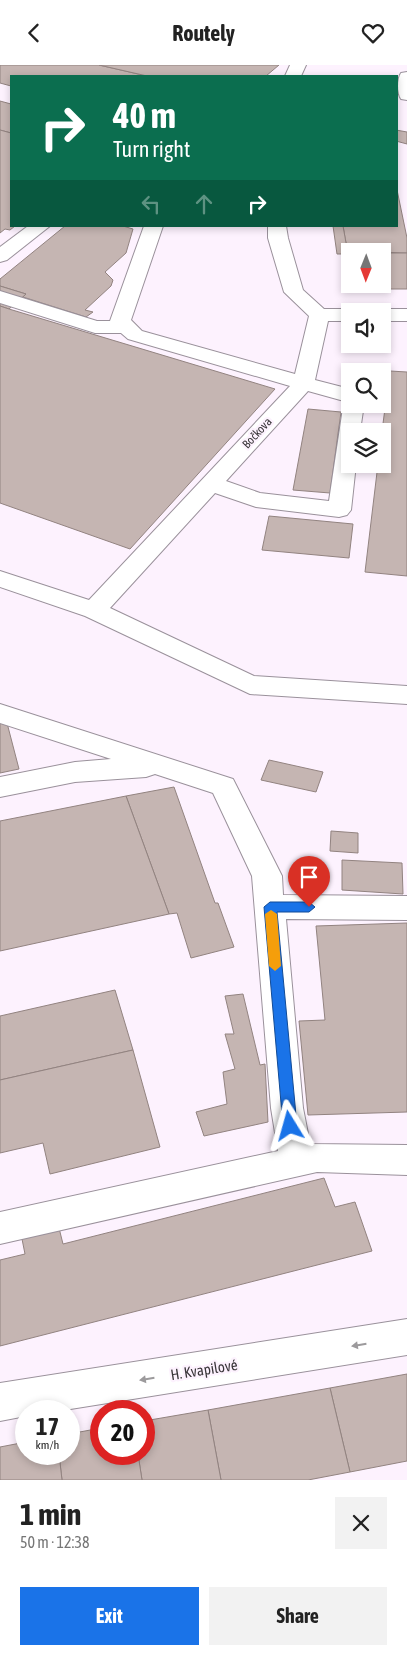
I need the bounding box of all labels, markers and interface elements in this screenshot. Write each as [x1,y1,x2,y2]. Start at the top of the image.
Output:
icon: back [20,19,48,47]
icon: heart [359,19,387,47]
text: Routely [172,20,235,46]
icon: right [30,95,95,160]
text: 40 m [113,95,176,135]
text: Turn right [113,136,190,162]
icon: left [137,190,165,218]
icon: ahead [190,190,218,218]
icon: right [243,190,271,218]
north arrow [341,243,391,293]
map controls [341,243,391,473]
button: sound [341,303,391,353]
button: search [341,363,391,413]
street label: Bočkova [239,415,275,451]
button: layers [341,423,391,473]
pin [288,856,330,907]
icon: arrive [295,863,323,891]
position arrow [263,1099,315,1151]
one-way arrow [351,1341,367,1349]
street label: H. Kvapilové [169,1356,239,1383]
one-way arrow [138,1375,154,1383]
speed limit sign: 20 [90,1400,155,1465]
text: 17 [36,1412,59,1440]
text: km/h [36,1438,59,1452]
text: 1 min [20,1497,81,1531]
button: close [335,1497,387,1549]
text: 50 m · 12:38 [20,1533,90,1551]
button: Exit [20,1587,199,1645]
button: Share [209,1587,387,1645]

